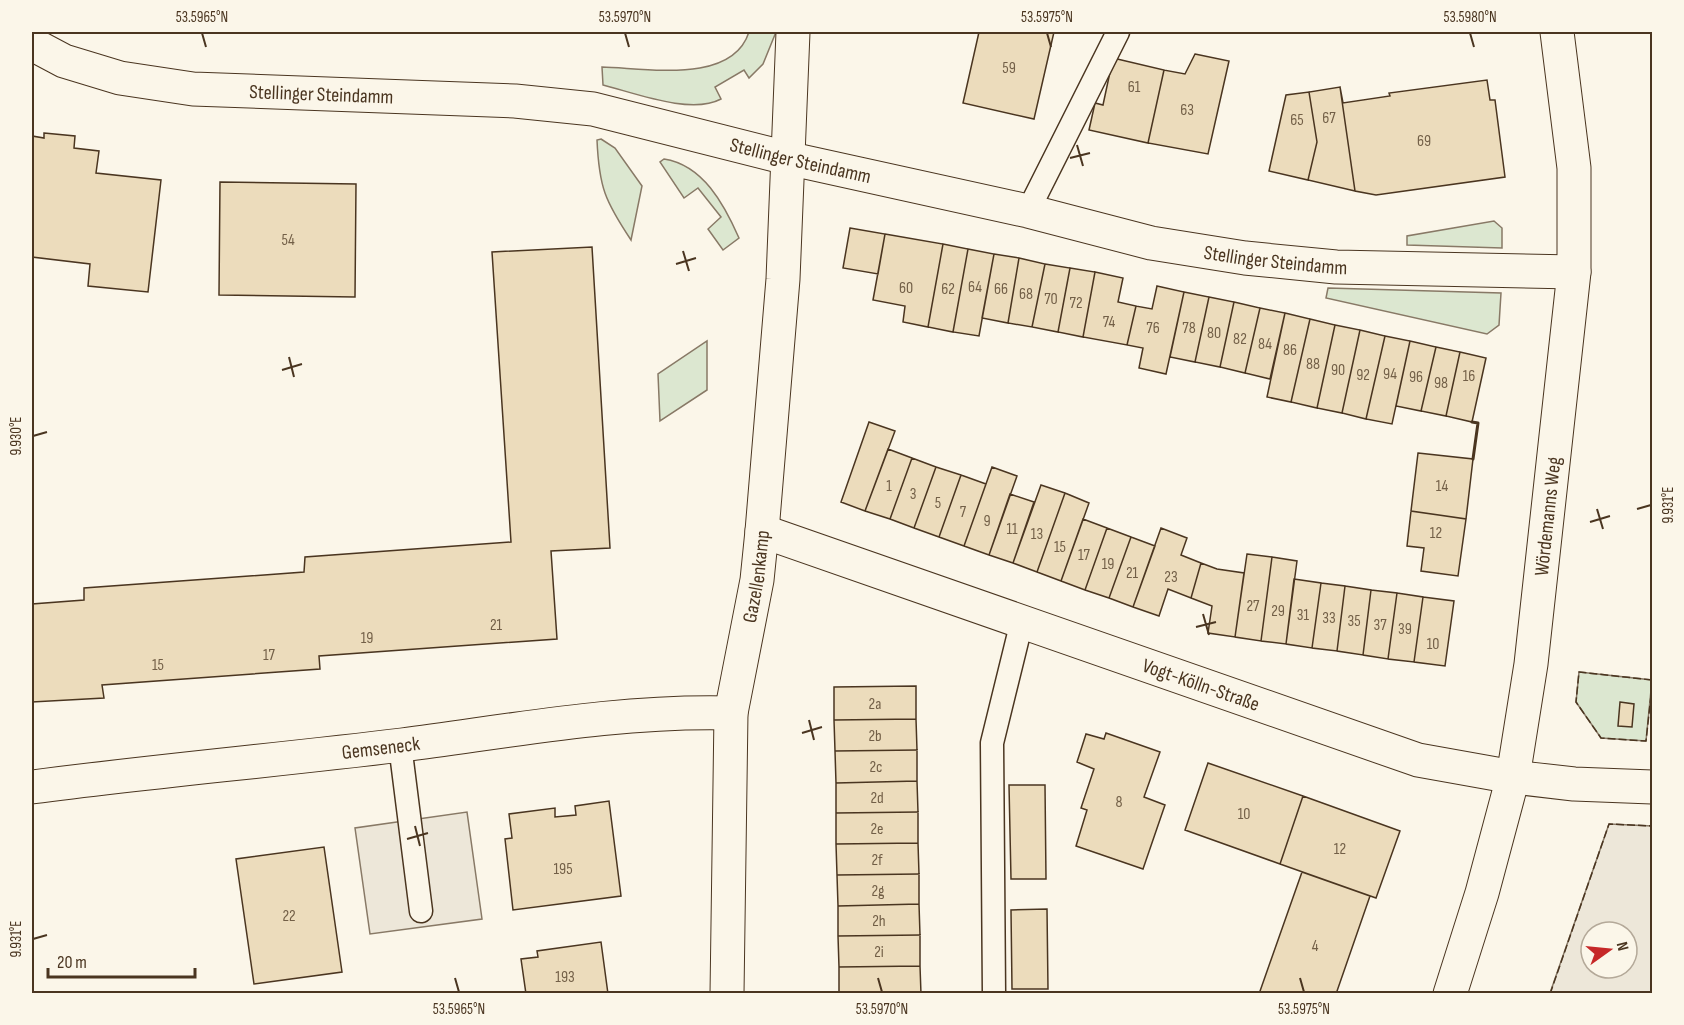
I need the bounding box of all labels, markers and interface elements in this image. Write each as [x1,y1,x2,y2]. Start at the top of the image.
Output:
text: 53.5965°N [176,8,228,27]
text: 53.5970°N [599,8,651,27]
text: 53.5975°N [1021,8,1073,27]
text: 53.5980°N [1443,8,1497,27]
house number: 59 [1002,59,1016,78]
house number: 61 [1128,78,1141,97]
street label: Stellinger Steindamm [249,80,394,109]
house number: 63 [1180,101,1194,120]
house number: 67 [1322,109,1336,128]
house number: 65 [1290,111,1304,130]
house number: 69 [1417,132,1431,151]
street label: Stellinger Steindamm [727,133,873,189]
house number: 54 [281,231,295,250]
street label: Stellinger Steindamm [1202,241,1348,280]
house number: 64 [968,278,982,297]
house number: 60 [899,279,913,298]
house number: 62 [941,280,955,299]
house number: 66 [994,280,1008,299]
house number: 68 [1019,285,1033,304]
house number: 70 [1044,290,1058,309]
house number: 72 [1070,294,1082,313]
house number: 74 [1103,313,1115,332]
house number: 76 [1146,319,1160,338]
house number: 78 [1182,319,1196,338]
house number: 80 [1207,324,1221,343]
house number: 82 [1233,330,1247,349]
house number: 84 [1258,335,1272,354]
house number: 86 [1283,341,1297,360]
house number: 88 [1306,355,1320,374]
house number: 90 [1331,361,1345,380]
house number: 94 [1383,365,1397,384]
house number: 92 [1356,366,1370,385]
house number: 16 [1463,367,1475,386]
house number: 96 [1409,368,1423,387]
house number: 98 [1434,374,1448,393]
text: 9.930°E [7,416,26,456]
street label: Wördemanns Weg [1530,456,1567,577]
house number: 1 [886,477,892,496]
house number: 14 [1436,477,1448,496]
house number: 3 [910,485,916,504]
text: 9.931°E [1659,487,1678,523]
house number: 5 [935,494,941,513]
house number: 7 [960,503,967,522]
house number: 9 [983,512,991,531]
house number: 11 [1006,520,1018,539]
house number: 12 [1430,524,1442,543]
house number: 13 [1031,525,1043,544]
street label: Gazellenkamp [738,529,775,625]
house number: 15 [1054,538,1066,557]
house number: 17 [1078,546,1091,565]
house number: 19 [1102,555,1114,574]
house number: 21 [1126,564,1139,583]
house number: 23 [1164,568,1178,587]
house number: 27 [1246,597,1260,616]
house number: 29 [1271,602,1285,621]
house number: 31 [1297,606,1310,625]
house number: 33 [1322,609,1336,628]
house number: 35 [1347,612,1361,631]
house number: 21 [490,616,503,635]
house number: 37 [1373,616,1387,635]
house number: 39 [1398,620,1412,639]
house number: 19 [361,629,373,648]
house number: 10 [1427,635,1439,654]
house number: 17 [263,646,276,665]
street label: Vogt-Kölln-Straße [1139,654,1262,717]
house number: 15 [152,656,164,675]
house number: 2a [869,695,881,714]
house number: 2b [868,727,882,746]
street label: Gemseneck [341,732,422,765]
house number: 2c [870,758,882,777]
house number: 2d [870,789,884,808]
house number: 8 [1115,793,1123,812]
house number: 10 [1238,805,1250,824]
house number: 2e [870,820,884,839]
house number: 12 [1334,840,1346,859]
house number: 2f [871,851,883,870]
house number: 195 [553,860,573,879]
house number: 2g [872,882,884,901]
house number: 22 [282,907,296,926]
house number: 2h [872,912,886,931]
north arrow [1579,920,1639,980]
text: 9.931°E [7,921,26,957]
house number: 4 [1312,937,1319,956]
text: N [1612,940,1632,953]
scale bar [48,941,195,979]
house number: 2i [874,943,884,962]
text: 20 m [57,952,87,973]
house number: 193 [555,968,575,987]
text: 53.5965°N [433,1000,485,1019]
text: 53.5970°N [856,1000,908,1019]
text: 53.5975°N [1278,1000,1330,1019]

